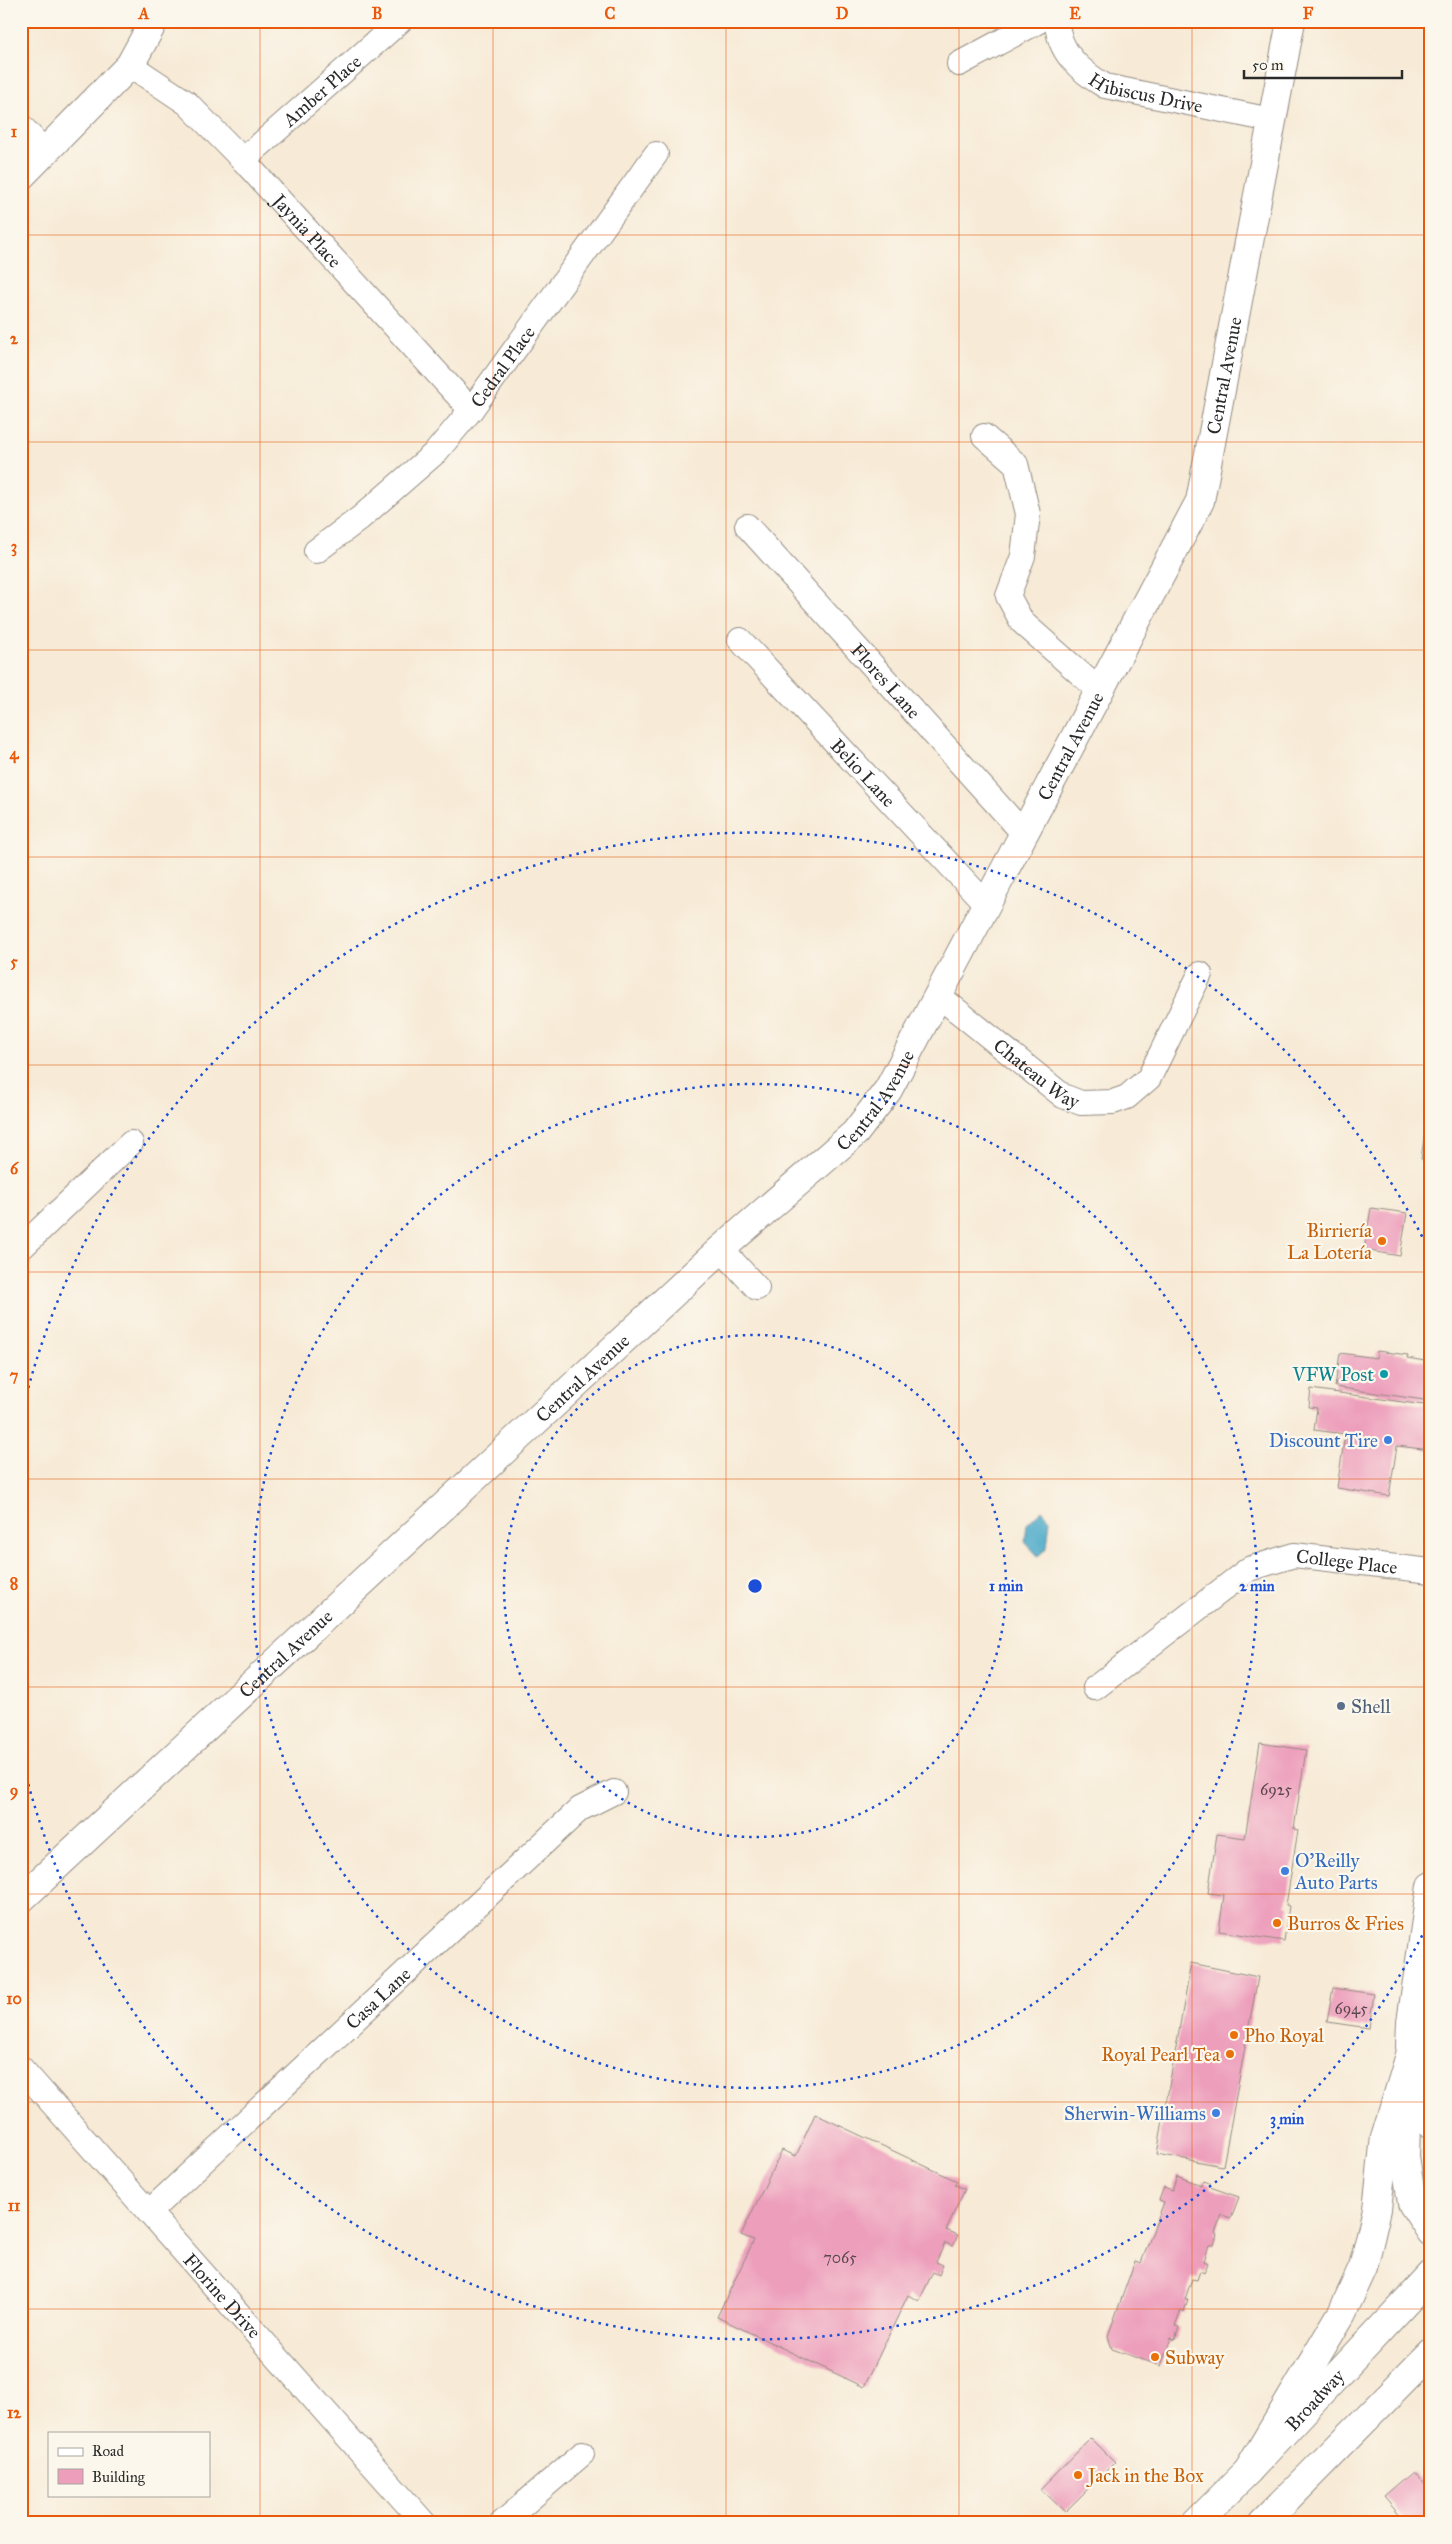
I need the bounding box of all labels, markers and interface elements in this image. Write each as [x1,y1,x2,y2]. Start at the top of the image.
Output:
text: A [138,4,150,23]
text: B [372,4,382,23]
text: C [605,4,616,23]
text: D [836,4,849,23]
text: E [1069,4,1081,23]
text: F [1303,4,1314,23]
scale bar [1244,48,1402,80]
street label: Amber Place [277,50,366,132]
text: 50 m [1252,56,1284,74]
street label: Hibiscus Drive [1085,67,1205,117]
text: 1 [11,122,18,141]
street label: Jaynia Place [266,188,347,272]
street label: Central Avenue [1201,315,1246,436]
street label: Cedral Place [465,321,540,412]
text: 2 [10,329,19,348]
text: 3 [11,537,17,557]
street label: Flores Lane [846,638,926,723]
street label: Central Avenue [1032,688,1108,804]
street label: Belio Lane [826,734,901,811]
text: 4 [10,744,20,764]
text: 5 [10,952,18,971]
street label: Chateau Way [989,1033,1084,1113]
street label: Central Avenue [831,1046,919,1156]
text: 6 [10,1159,19,1178]
place label: Birriería La Lotería [1287,1219,1373,1264]
marker: Birriería La Lotería [1376,1235,1388,1247]
street label: Central Avenue [531,1329,634,1427]
place label: VFW Post [1291,1363,1374,1386]
text: 7 [10,1366,19,1385]
marker: VFW Post [1378,1368,1390,1380]
place label: Discount Tire [1269,1429,1378,1452]
marker: Discount Tire [1382,1434,1394,1446]
street label: College Place [1295,1544,1399,1579]
text: 8 [10,1574,18,1593]
centre of rings [746,1577,764,1595]
text: 1 min [989,1577,1024,1595]
text: 2 min [1239,1577,1276,1595]
street label: Central Avenue [234,1604,337,1702]
place label: Shell [1351,1695,1391,1718]
marker: Shell [1335,1700,1347,1712]
house number: 6925 [1260,1780,1293,1799]
text: 9 [10,1781,18,1801]
place label: O'Reilly Auto Parts [1294,1849,1378,1894]
marker: O'Reilly Auto Parts [1279,1865,1291,1877]
place label: Burros & Fries [1287,1912,1404,1935]
marker: Burros & Fries [1271,1917,1283,1929]
street label: Casa Lane [341,1962,415,2034]
text: 10 [6,1989,22,2008]
house number: 6945 [1334,1999,1368,2018]
place label: Pho Royal [1244,2024,1325,2047]
marker: Pho Royal [1228,2029,1240,2041]
place label: Royal Pearl Tea [1101,2043,1221,2066]
marker: Royal Pearl Tea [1224,2048,1236,2060]
place label: Sherwin-Williams [1064,2102,1206,2125]
marker: Sherwin-Williams [1210,2107,1222,2119]
text: 3 min [1270,2110,1305,2129]
text: 11 [8,2196,21,2215]
street label: Florine Drive [179,2248,266,2343]
house number: 7065 [823,2248,857,2267]
place label: Subway [1165,2346,1225,2369]
marker: Subway [1149,2351,1161,2363]
street label: Broadway [1280,2363,1350,2435]
text: 12 [7,2403,22,2422]
legend [48,2432,210,2496]
text: Road [92,2442,124,2460]
place label: Jack in the Box [1086,2464,1204,2488]
text: Building [92,2468,146,2486]
marker: Jack in the Box [1072,2469,1084,2481]

